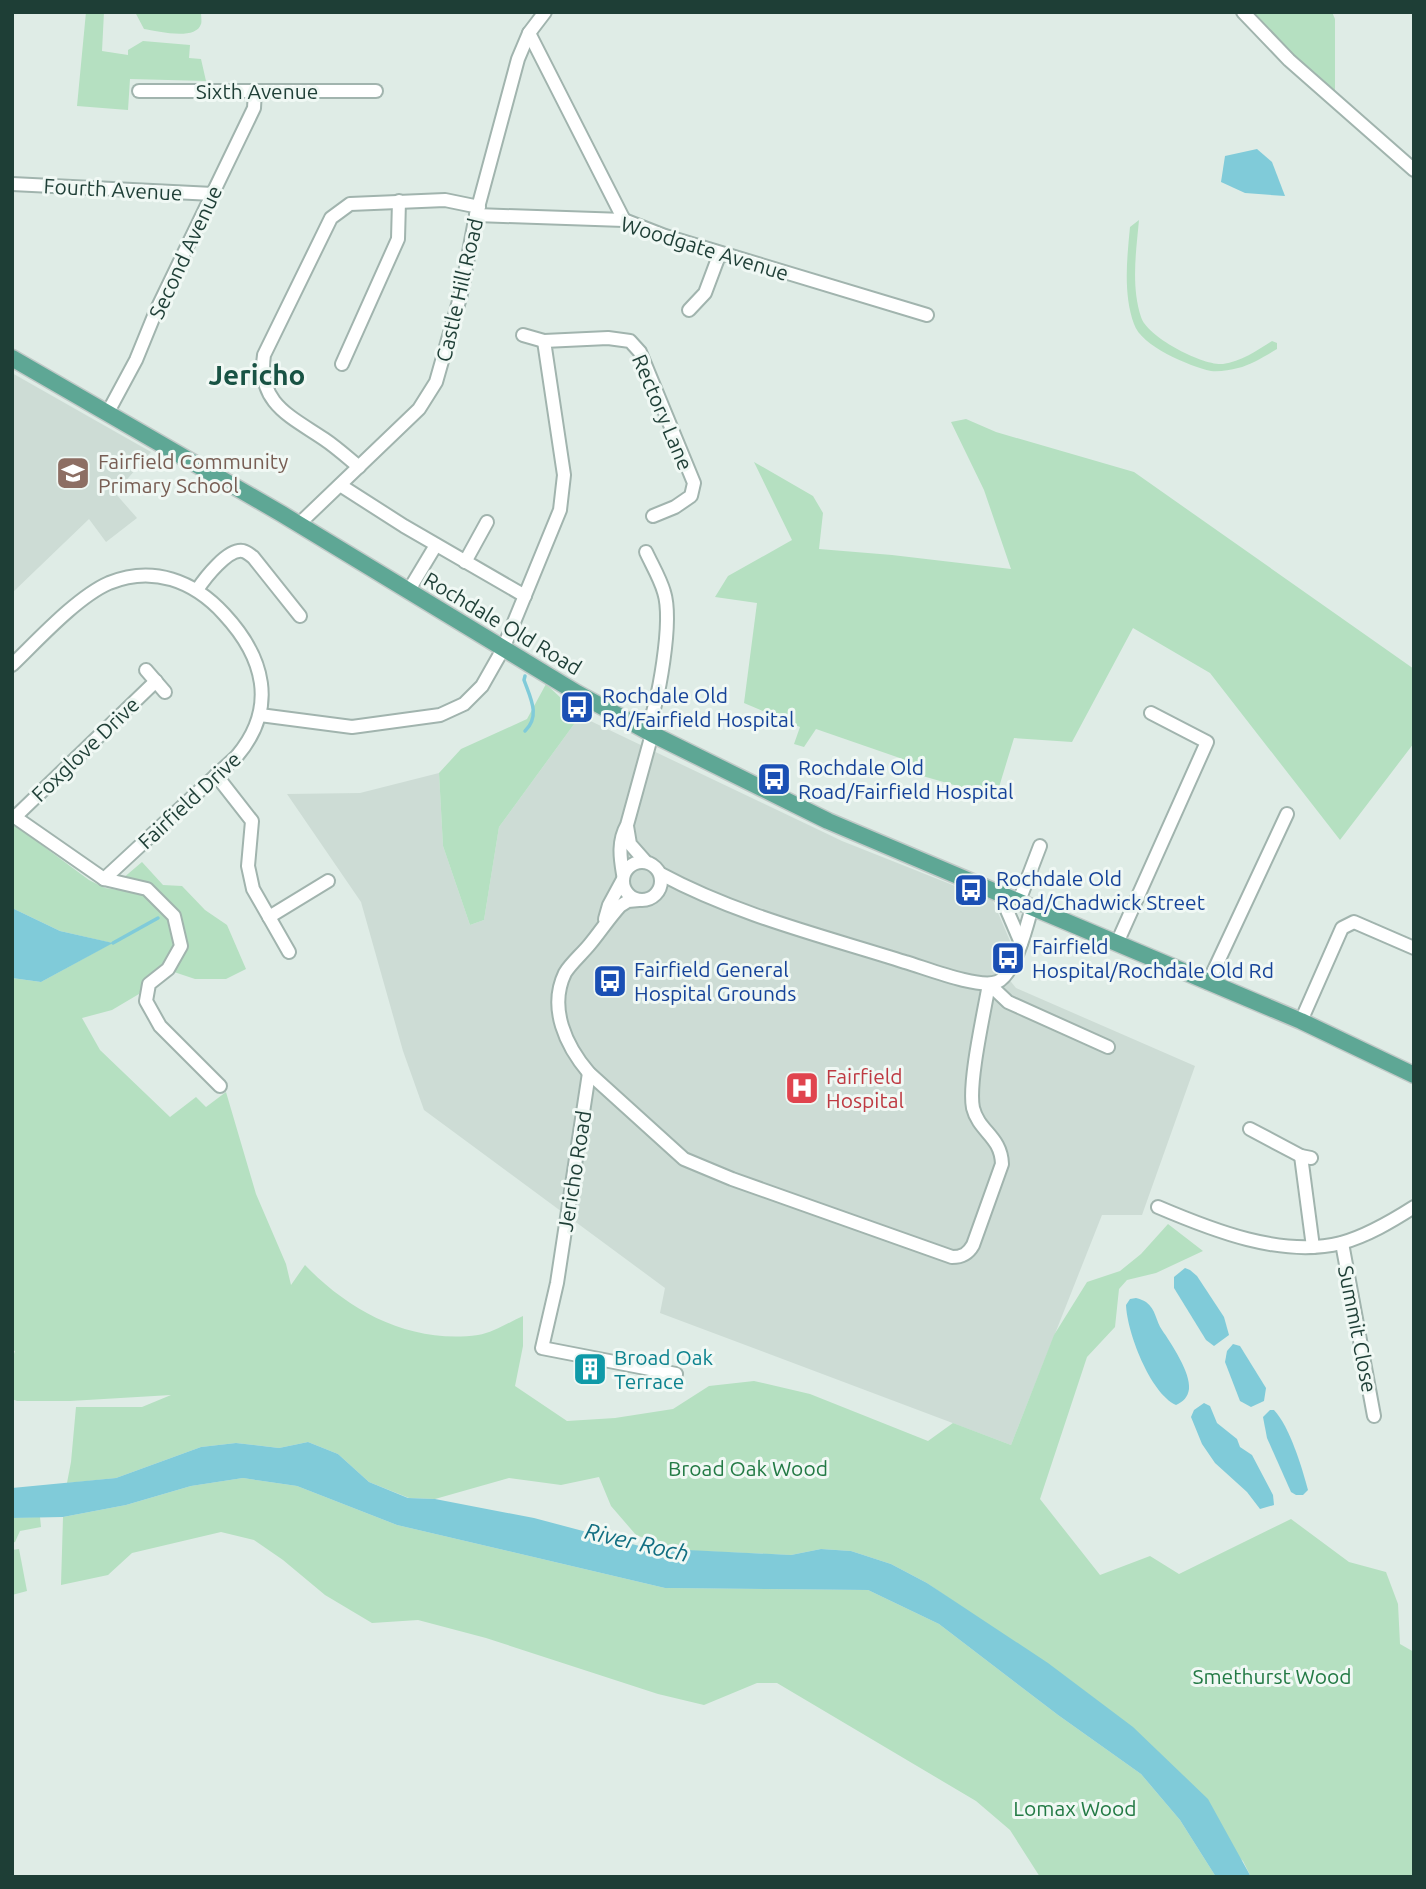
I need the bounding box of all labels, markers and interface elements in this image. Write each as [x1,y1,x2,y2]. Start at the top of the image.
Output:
street label: Sixth Avenue [196,79,318,103]
street label: Fourth Avenue [43,173,183,205]
street label: Second Avenue [144,181,226,323]
street label: Woodgate Avenue [618,211,792,285]
street label: Castle Hill Road [431,216,487,364]
street label: Rectory Lane [628,351,698,473]
district label: Jericho [209,359,305,390]
place label: Fairfield Community Primary School [98,449,288,497]
school or university icon: Fairfield Community Primary School [54,454,92,492]
street label: Rochdale Old Road [420,567,586,679]
place label: Rochdale Old Rd/Fairfield Hospital [602,683,794,731]
bus stop icon: Rochdale Old Rd/Fairfield Hospital [558,688,596,726]
street label: Foxglove Drive [26,692,144,806]
street label: Fairfield Drive [133,747,245,853]
place label: Rochdale Old Road/Fairfield Hospital [798,755,1013,803]
bus stop icon: Rochdale Old Road/Fairfield Hospital [755,760,793,798]
place label: Rochdale Old Road/Chadwick Street [996,866,1205,914]
bus stop icon: Rochdale Old Road/Chadwick Street [952,871,990,909]
place label: Fairfield Hospital/Rochdale Old Rd [1032,934,1274,982]
bus stop icon: Fairfield Hospital/Rochdale Old Rd [989,939,1027,977]
place label: Fairfield General Hospital Grounds [634,957,796,1005]
bus stop icon: Fairfield General Hospital Grounds [591,962,629,1000]
place label: Fairfield Hospital [826,1064,904,1112]
hospital icon: Fairfield Hospital [783,1069,821,1107]
street label: Jericho Road [553,1109,595,1233]
street label: Summit Close [1334,1264,1382,1394]
place label: Broad Oak Terrace [614,1345,714,1393]
building icon: Broad Oak Terrace [571,1350,609,1388]
park label: Broad Oak Wood [668,1456,828,1480]
water label: River Roch [583,1518,691,1566]
park label: Smethurst Wood [1192,1664,1352,1688]
park label: Lomax Wood [1013,1796,1137,1820]

